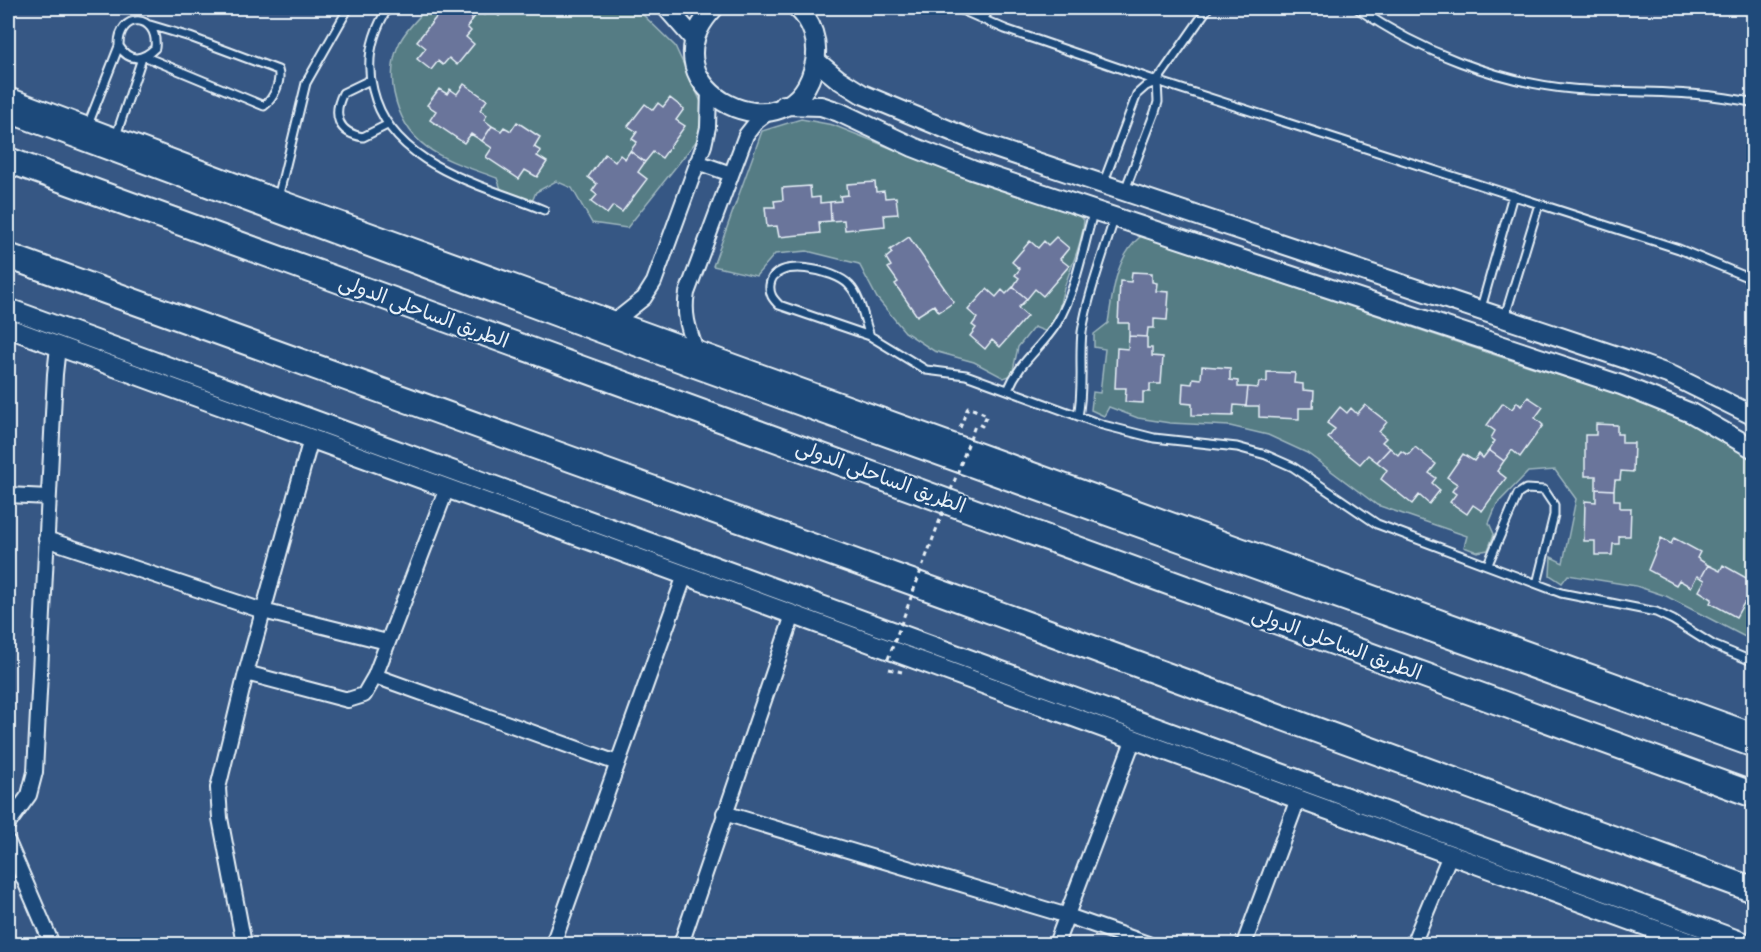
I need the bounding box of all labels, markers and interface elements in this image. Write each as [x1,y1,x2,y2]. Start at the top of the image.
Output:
street label: الطريق الساحلى الدولى [334,264,514,358]
street label: الطريق الساحلى الدولى [791,429,971,523]
street label: الطريق الساحلى الدولى [1247,596,1427,690]

